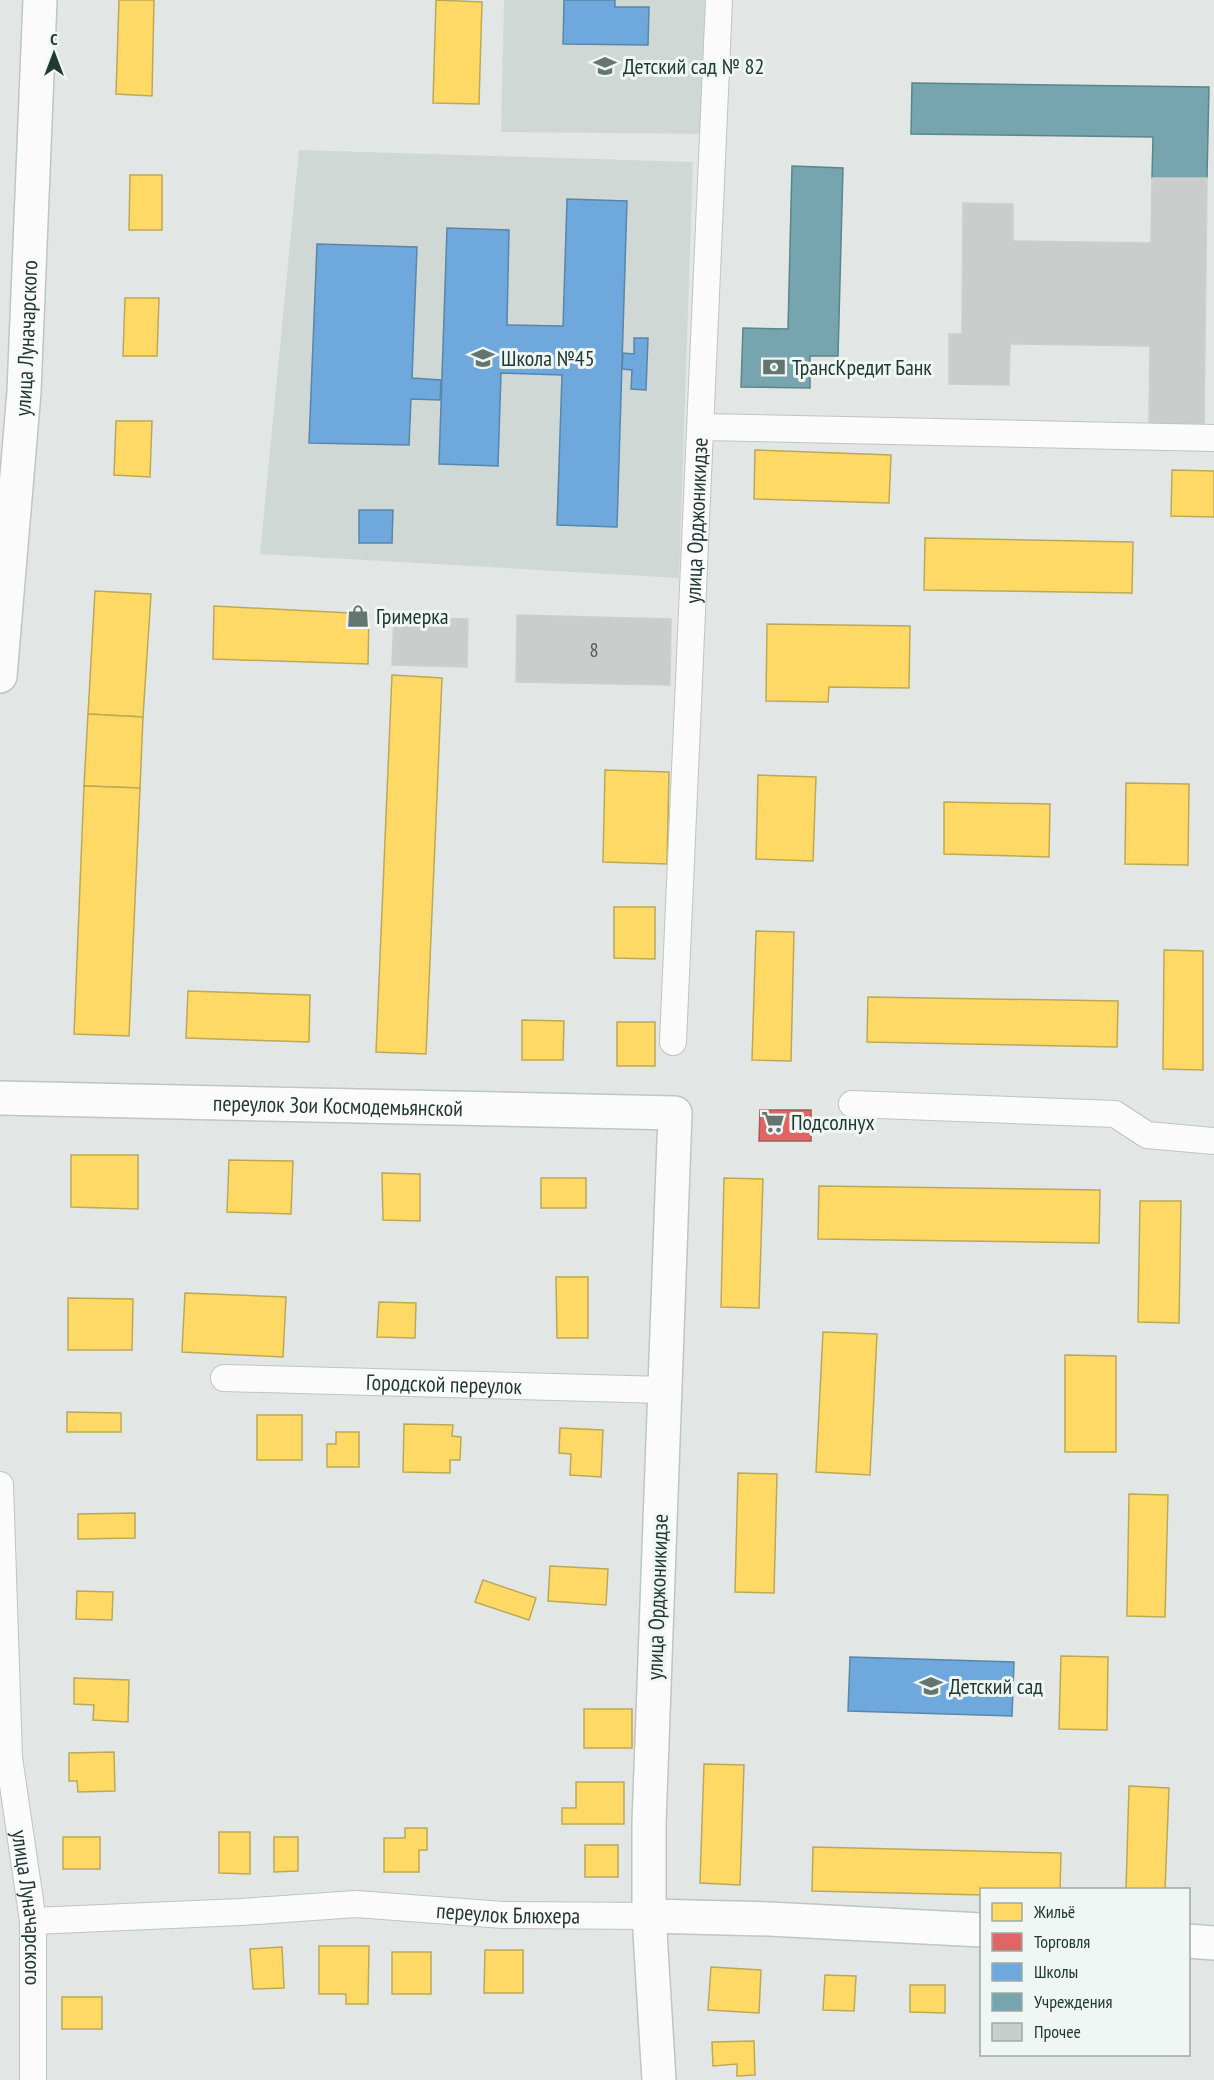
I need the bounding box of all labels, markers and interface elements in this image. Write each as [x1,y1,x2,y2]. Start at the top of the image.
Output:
north arrow [24,24,84,84]
text: С [50,29,58,49]
place label: Детский сад № 82 [623,52,764,80]
school or university icon: Детский сад № 82 [592,53,618,79]
street label: улица Луначарского [8,259,43,417]
place label: Школа №45 [501,344,595,372]
school or university icon: Школа №45 [470,345,496,371]
place label: ТрансКредит Банк [792,353,932,381]
bank icon: ТрансКредит Банк [761,354,787,380]
street label: улица Орджоникидзе [678,437,714,604]
place label: Гримерка [376,602,449,630]
shop icon: Гримерка [345,603,371,629]
house number: 8 [590,637,599,663]
street label: переулок Зои Космодемьянской [213,1089,463,1122]
place label: Подсолнух [791,1108,875,1136]
supermarket icon: Подсолнух [760,1109,786,1135]
street label: Городской переулок [366,1368,523,1400]
street label: улица Орджоникидзе [640,1514,674,1680]
place label: Детский сад [949,1672,1043,1700]
school or university icon: Детский сад [918,1673,944,1699]
street label: улица Луначарского [6,1828,47,1985]
legend [980,1888,1190,2056]
street label: переулок Блюхера [435,1896,580,1930]
text: Жильё [1033,1900,1075,1923]
text: Торговля [1034,1930,1090,1953]
text: Школы [1034,1960,1078,1983]
text: Учреждения [1034,1990,1112,2013]
text: Прочее [1034,2020,1081,2043]

